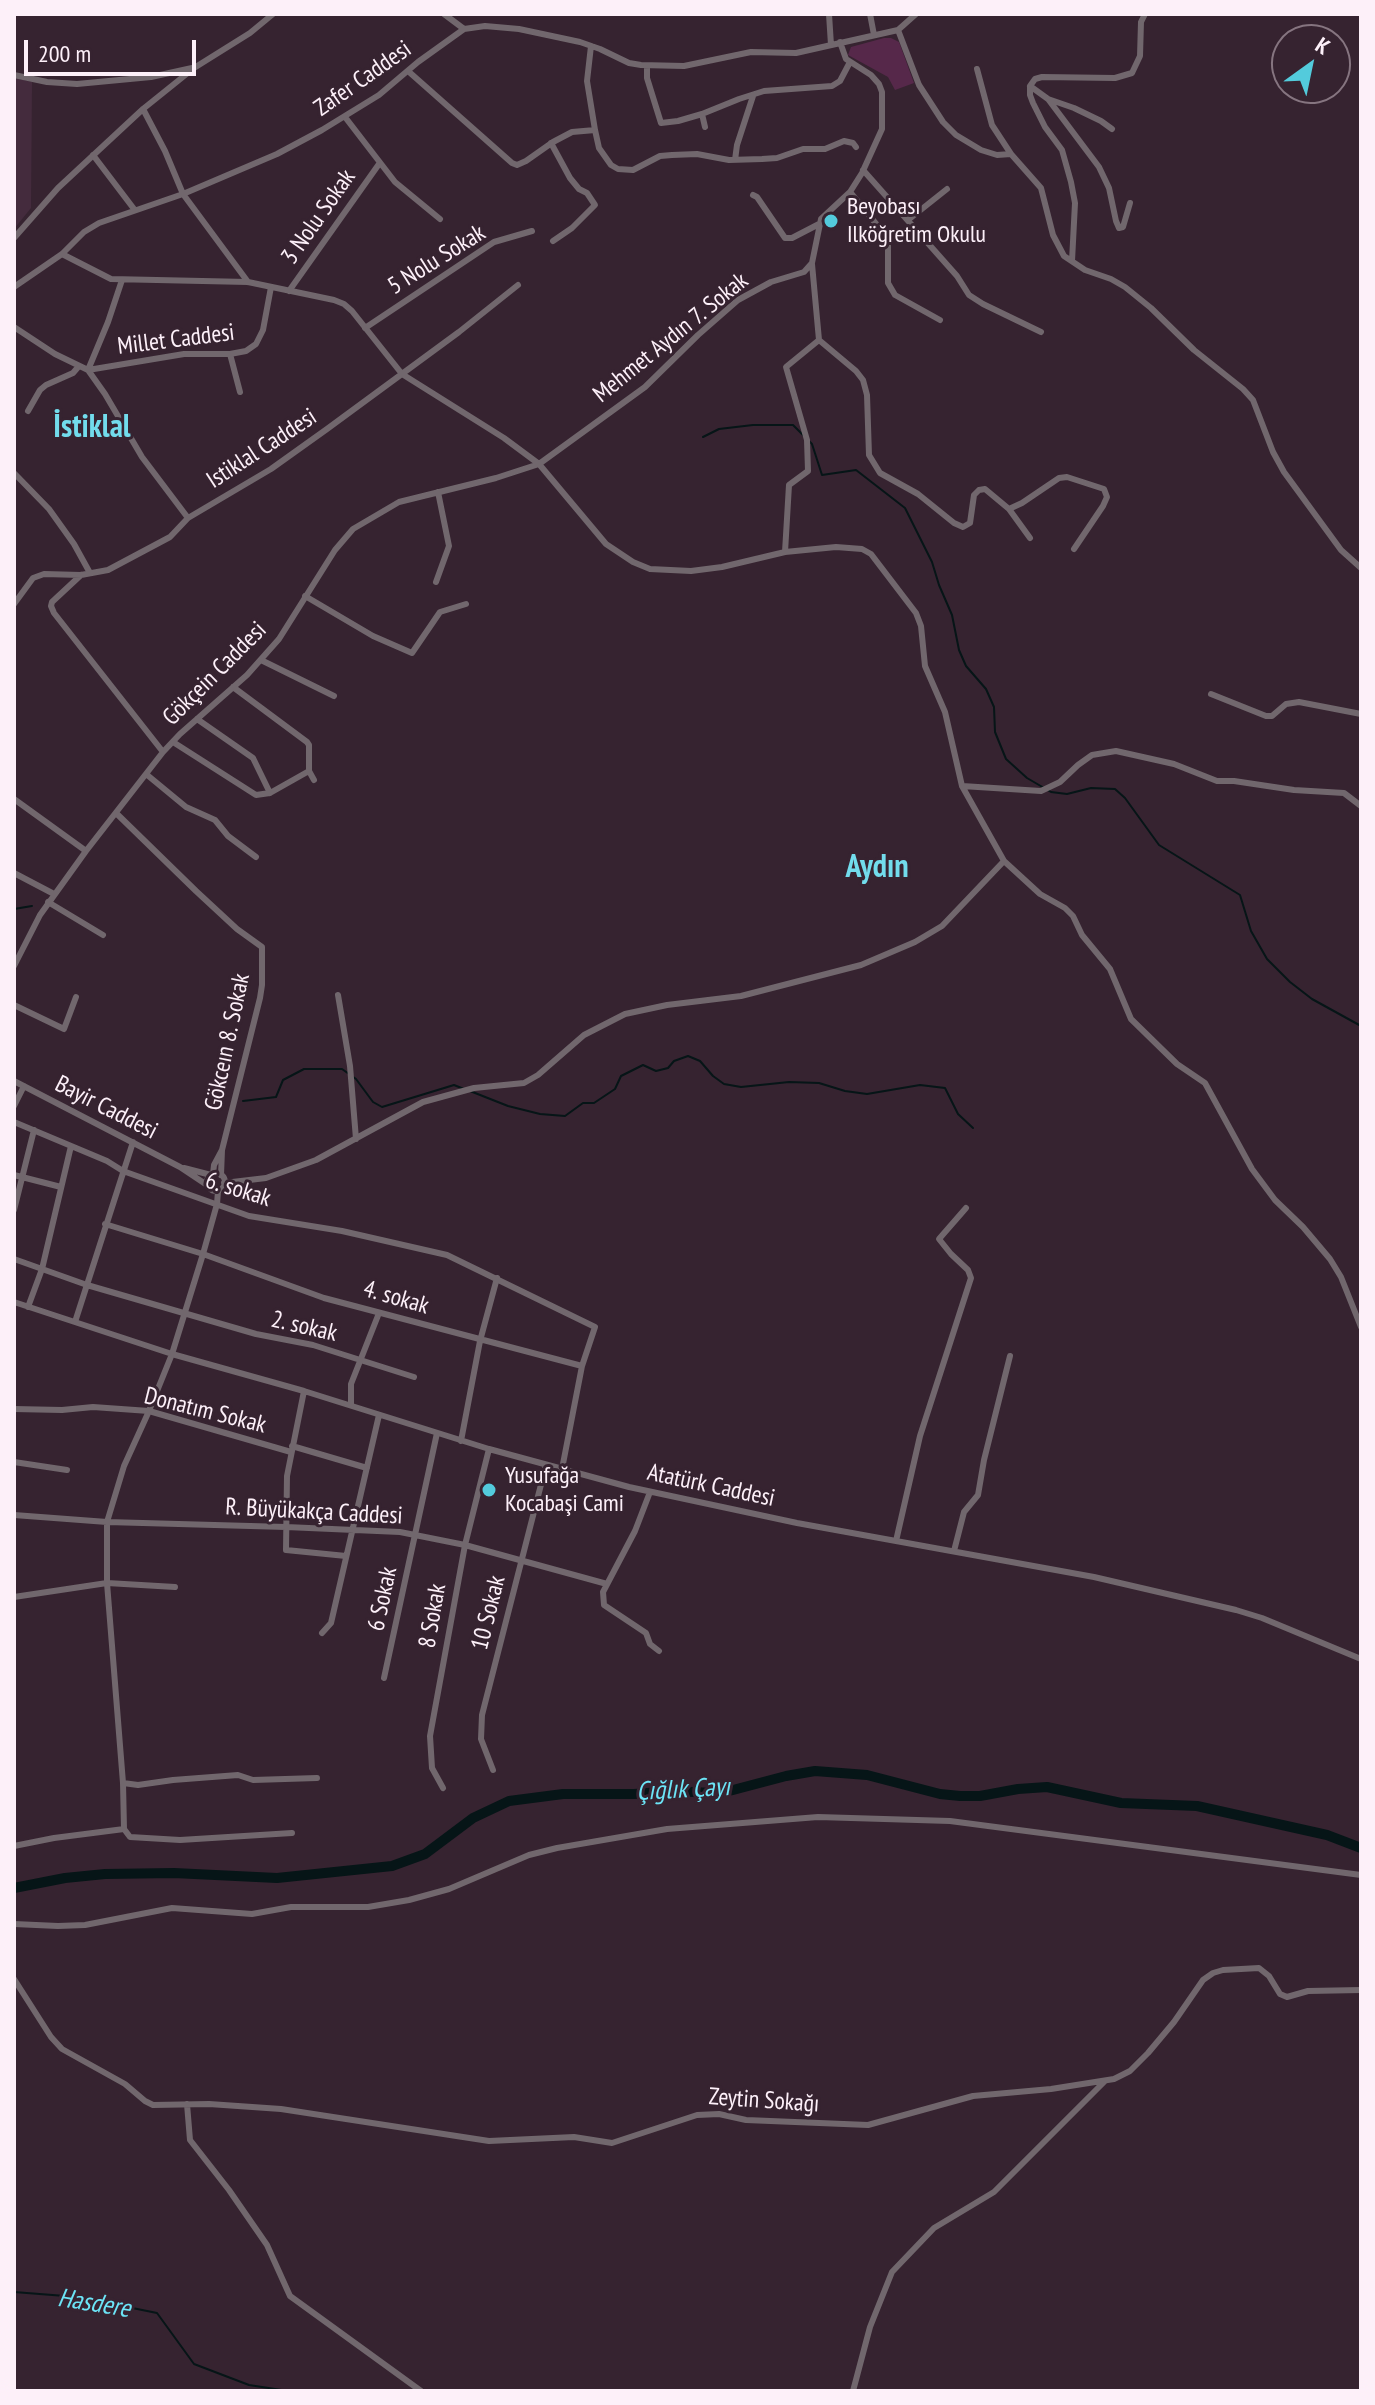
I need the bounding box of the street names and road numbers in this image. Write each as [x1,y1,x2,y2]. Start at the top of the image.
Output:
street label: Zafer Caddesi [309,35,417,123]
street label: 3 Nolu Sokak [276,164,362,270]
street label: 5 Nolu Sokak [383,219,491,301]
street label: Mehmet Aydın 7. Sokak [588,267,754,409]
street label: Millet Caddesi [116,319,236,361]
street label: Istiklal Caddesi [202,403,322,495]
street label: Gökçein Caddesi [157,616,273,732]
street label: Gökceın 8. Sokak [199,971,257,1113]
street label: Bayir Caddesi [50,1070,162,1146]
street label: 6. sokak [202,1166,274,1214]
street label: 4. sokak [360,1275,432,1321]
street label: 2. sokak [268,1305,340,1349]
street label: Donatım Sokak [141,1382,269,1440]
street label: Atatürk Caddesi [645,1458,777,1514]
street label: R. Büyükakça Caddesi [225,1493,403,1531]
street label: 6 Sokak [362,1564,404,1634]
street label: 10 Sokak [466,1573,512,1653]
street label: 8 Sokak [413,1582,453,1650]
street label: Zeytin Sokağı [708,2083,820,2119]

